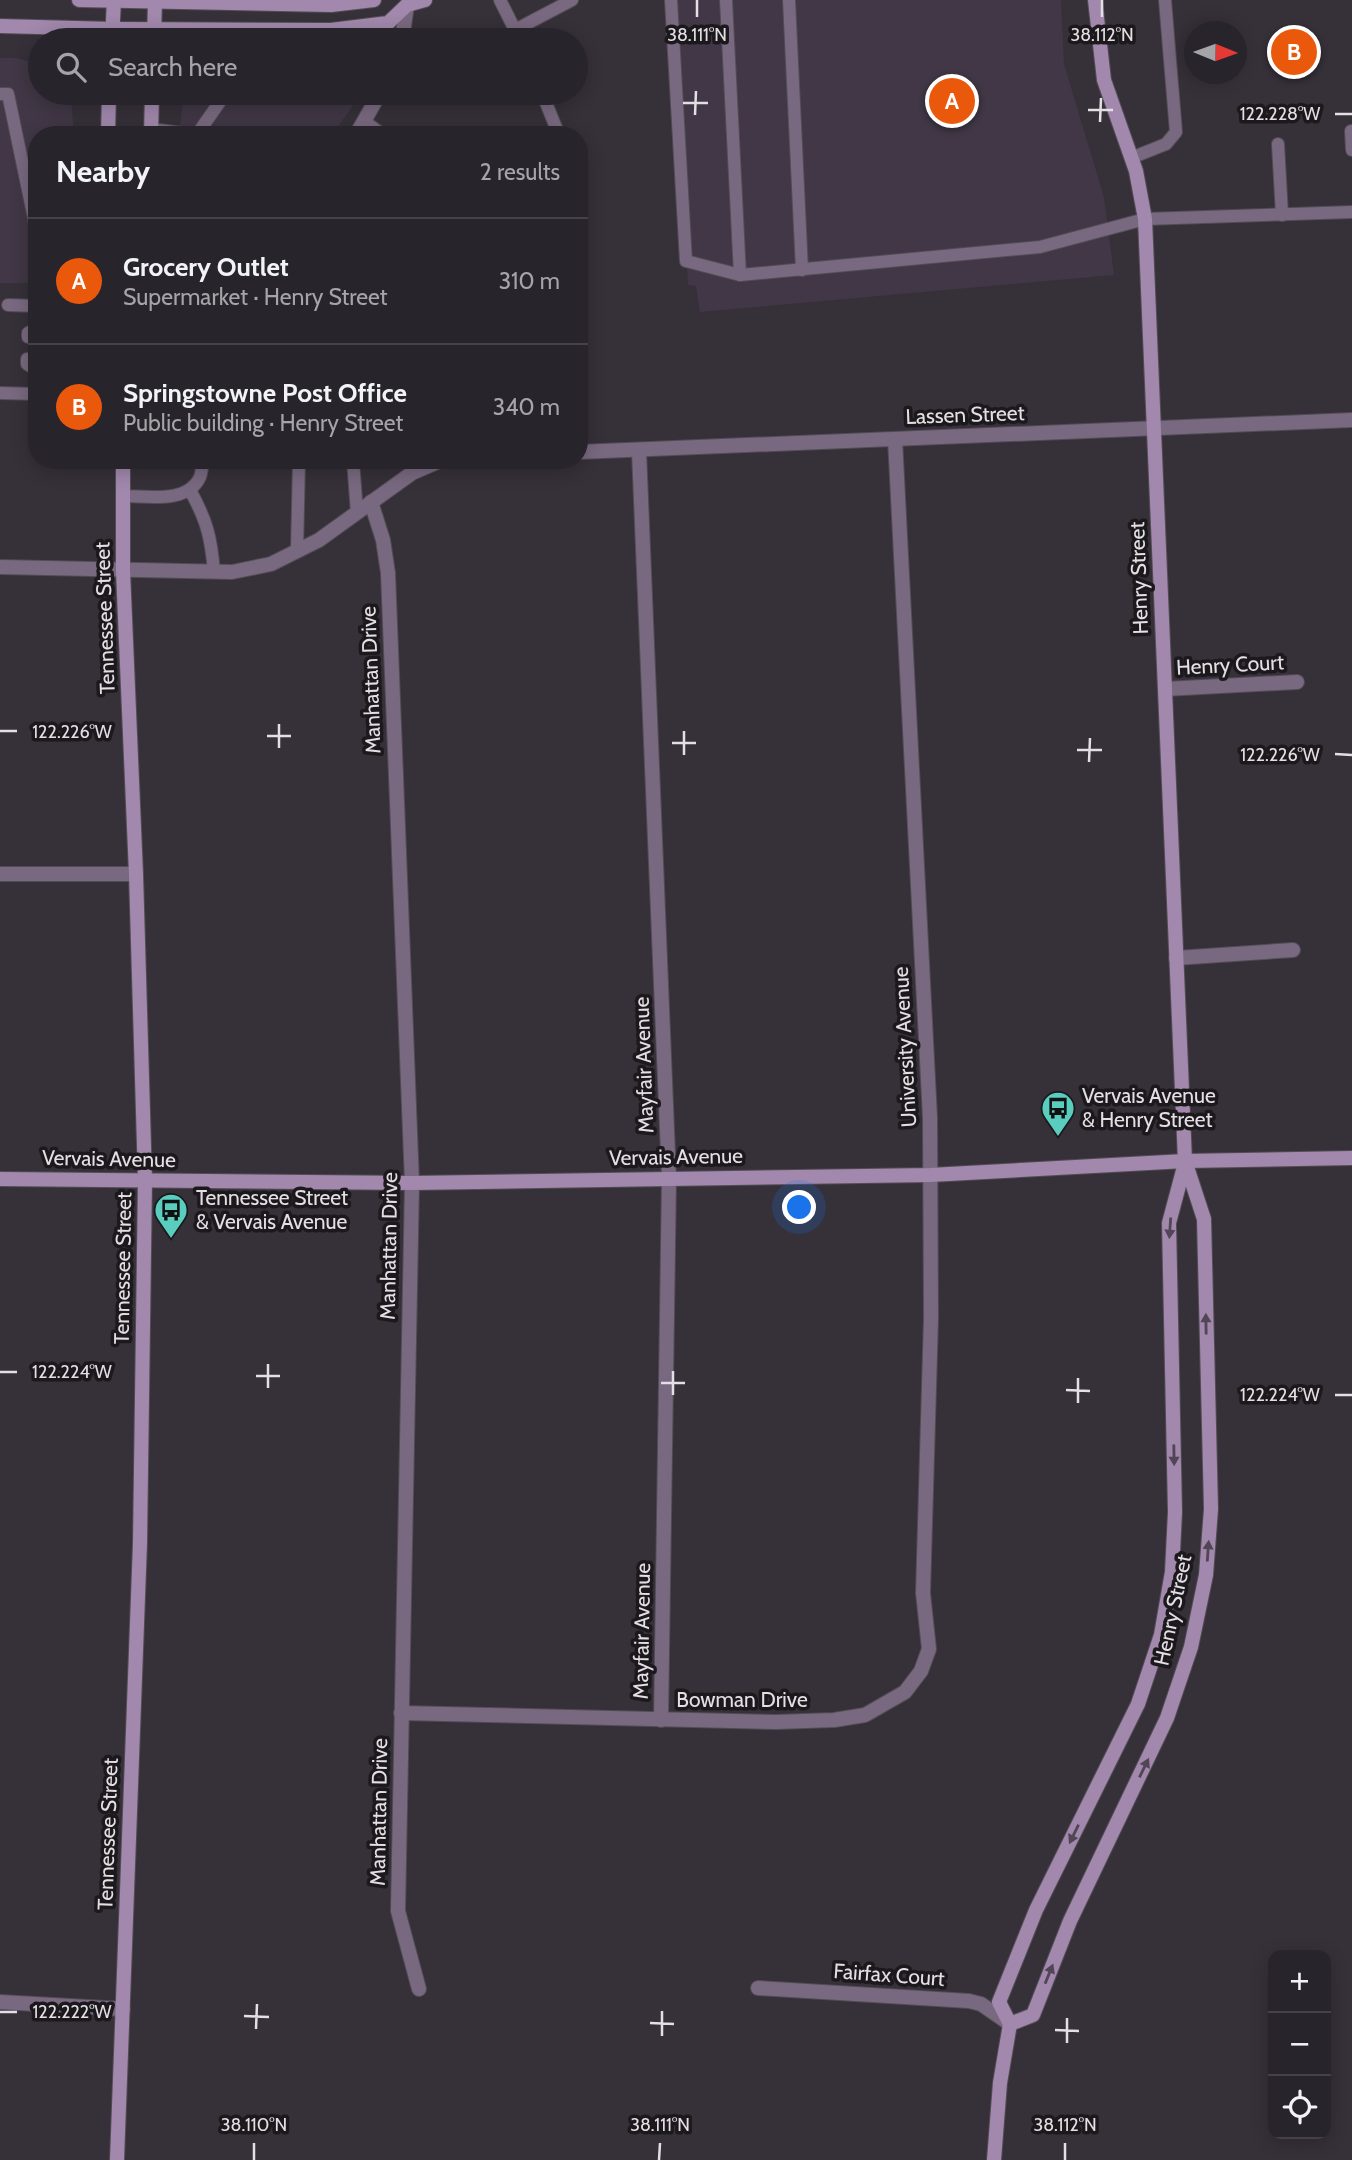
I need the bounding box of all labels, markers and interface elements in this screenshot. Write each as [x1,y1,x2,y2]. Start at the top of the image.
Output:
north arrow [1184,21,1247,84]
text: 38.111°N [667,24,727,46]
text: 38.112°N [1070,24,1134,46]
pin: B [1271,26,1317,78]
search box [28,28,588,105]
icon: search [52,48,90,86]
text: Search here [108,51,237,83]
pin: A [929,75,975,127]
text: 122.228°W [1240,103,1320,125]
text: Nearby [56,153,150,190]
text: 2 results [480,158,560,186]
text: Grocery Outlet [123,251,289,283]
text: A [72,267,86,295]
text: 310 m [499,267,560,295]
text: Supermarket · Henry Street [123,283,388,311]
text: Springstowne Post Office [123,377,407,409]
text: B [72,393,86,421]
text: 340 m [493,393,560,421]
street label: Lassen Street [905,400,1025,429]
text: Public building · Henry Street [123,409,403,437]
street label: Henry Street [1124,521,1153,635]
street label: Tennessee Street [89,542,120,694]
street label: Manhattan Drive [355,605,386,754]
street label: Henry Court [1175,649,1285,680]
text: 122.226°W [32,721,112,743]
text: 122.226°W [1240,744,1320,766]
street label: University Avenue [888,966,921,1128]
street label: Mayfair Avenue [629,996,658,1134]
place label: Vervais Avenue & Henry Street [1082,1083,1216,1132]
bus stop icon: Vervais Avenue & Henry Street [1039,1089,1077,1138]
street label: Vervais Avenue [609,1143,743,1170]
street label: Vervais Avenue [42,1145,176,1172]
street label: Manhattan Drive [375,1172,402,1320]
place label: Tennessee Street & Vervais Avenue [196,1185,348,1234]
your location [782,1190,816,1224]
bus stop icon: Tennessee Street & Vervais Avenue [152,1191,190,1240]
street label: Tennessee Street [109,1192,136,1344]
one-way arrow [1164,1217,1175,1239]
one-way arrow [1200,1312,1212,1334]
text: 122.224°W [32,1361,112,1383]
text: 122.224°W [1240,1384,1320,1406]
one-way arrow [1168,1444,1179,1466]
one-way arrow [1202,1540,1213,1562]
street label: Henry Street [1149,1552,1196,1668]
street label: Mayfair Avenue [628,1562,655,1699]
street label: Bowman Drive [676,1687,808,1712]
street label: Manhattan Drive [365,1738,392,1886]
street label: Tennessee Street [92,1758,123,1910]
one-way arrow [1138,1758,1149,1778]
one-way arrow [1068,1824,1079,1844]
map controls [1268,1950,1331,2139]
button: + [1268,1950,1331,2013]
street label: Fairfax Court [833,1958,946,1991]
one-way arrow [1043,1964,1054,1985]
text: 122.222°W [32,2001,112,2023]
button: − [1268,2013,1331,2076]
button: locate [1268,2076,1331,2139]
text: 38.110°N [221,2114,287,2136]
text: 38.111°N [630,2114,690,2136]
text: 38.112°N [1033,2114,1097,2136]

